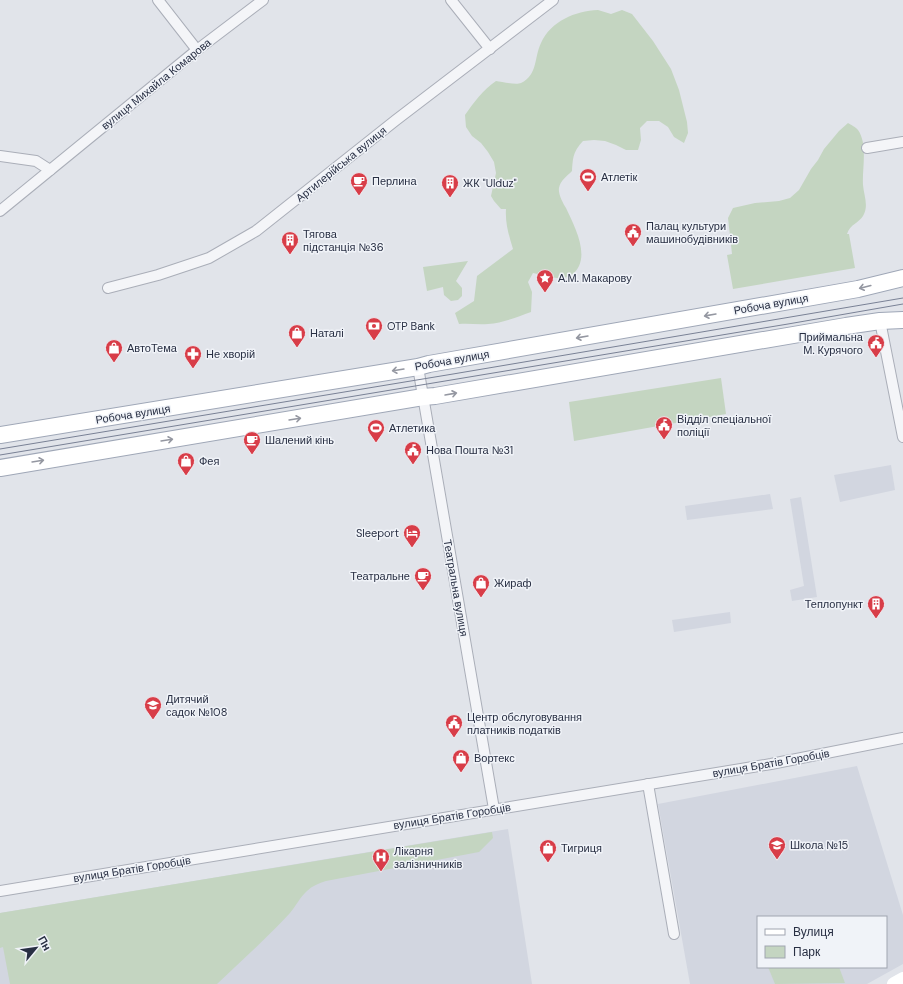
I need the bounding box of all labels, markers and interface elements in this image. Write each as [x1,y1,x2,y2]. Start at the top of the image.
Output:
street label: вулиця Михайла Комарова [98,35,214,133]
street label: Артилерійська вулиця [293,123,389,205]
sports icon: Атлетік [578,167,598,192]
place label: Атлетік [601,170,638,184]
cafe icon: Перлина [349,171,369,196]
building icon: ЖК "Ulduz" [440,173,460,198]
place label: Перлина [372,174,417,188]
place label: ЖК "Ulduz" [463,176,517,190]
place label: Палац культури машинобудівників [646,219,738,246]
public building icon: Палац культури машинобудівників [623,222,643,247]
place label: Тягова пiдстанцiя №36 [303,227,384,254]
building icon: Тягова пiдстанцiя №36 [280,230,300,255]
place icon: А.М. Макарову [535,268,555,293]
place label: А.М. Макарову [558,271,632,285]
one-way arrow [859,284,872,292]
street label: Робоча вулиця [733,291,809,317]
one-way arrow [704,311,717,319]
bank icon: OTP Bank [364,316,384,341]
place label: OTP Bank [387,319,436,333]
shop icon: Наталі [287,323,307,348]
place label: Наталі [310,326,344,340]
place label: Приймальна М. Курячого [799,330,864,357]
one-way arrow [575,333,588,341]
public building icon: Приймальна М. Курячого [866,333,886,358]
shop icon: АвтоТема [104,338,124,363]
place label: АвтоТема [127,341,178,355]
pharmacy icon: Не хворій [183,344,203,369]
place label: Не хворій [206,347,255,361]
street label: Робоча вулиця [414,347,490,373]
one-way arrow [392,366,405,374]
one-way arrow [444,389,457,397]
street label: Робоча вулиця [95,401,171,427]
place label: Відділ спеціальної поліції [677,412,771,439]
one-way arrow [288,415,301,423]
public building icon: Відділ спеціальної поліції [654,415,674,440]
sports icon: Атлетика [366,418,386,443]
place label: Атлетика [389,421,436,435]
cafe icon: Шалений кінь [242,430,262,455]
place label: Шалений кінь [265,433,334,447]
one-way arrow [160,436,173,444]
public building icon: Нова Пошта №31 [403,440,423,465]
place label: Нова Пошта №31 [426,443,513,457]
shop icon: Фея [176,451,196,476]
place label: Фея [199,454,219,468]
one-way arrow [32,457,45,465]
hotel icon: Sleeport [402,523,422,548]
place label: Sleeport [356,526,399,540]
street label: Театральна вулиця [441,538,471,638]
cafe icon: Театральне [413,566,433,591]
place label: Театральне [350,569,410,583]
shop icon: Жираф [471,573,491,598]
place label: Жираф [494,576,532,590]
building icon: Теплопункт [866,594,886,619]
place label: Теплопункт [805,597,863,611]
place label: Дитячий садок №108 [166,692,227,719]
school or university icon: Дитячий садок №108 [143,695,163,720]
place label: Центр обслуговування платників податків [467,710,582,737]
public building icon: Центр обслуговування платників податків [444,713,464,738]
street label: вулиця Братів Горобців [711,746,831,780]
shop icon: Вортекс [451,748,471,773]
place label: Вортекс [474,751,515,765]
street label: вулиця Братів Горобців [392,800,512,832]
school or university icon: Школа №15 [767,835,787,860]
shop icon: Тигриця [538,838,558,863]
place label: Школа №15 [790,838,849,852]
place label: Тигриця [561,841,602,855]
place label: Лікарня залізничників [394,844,462,871]
hospital icon: Лікарня залізничників [371,847,391,872]
street label: вулиця Братів Горобців [72,853,192,885]
legend [757,916,887,968]
text: Вулиця [793,924,834,940]
north arrow [16,928,56,968]
text: Пн [35,933,54,953]
text: Парк [793,944,821,960]

